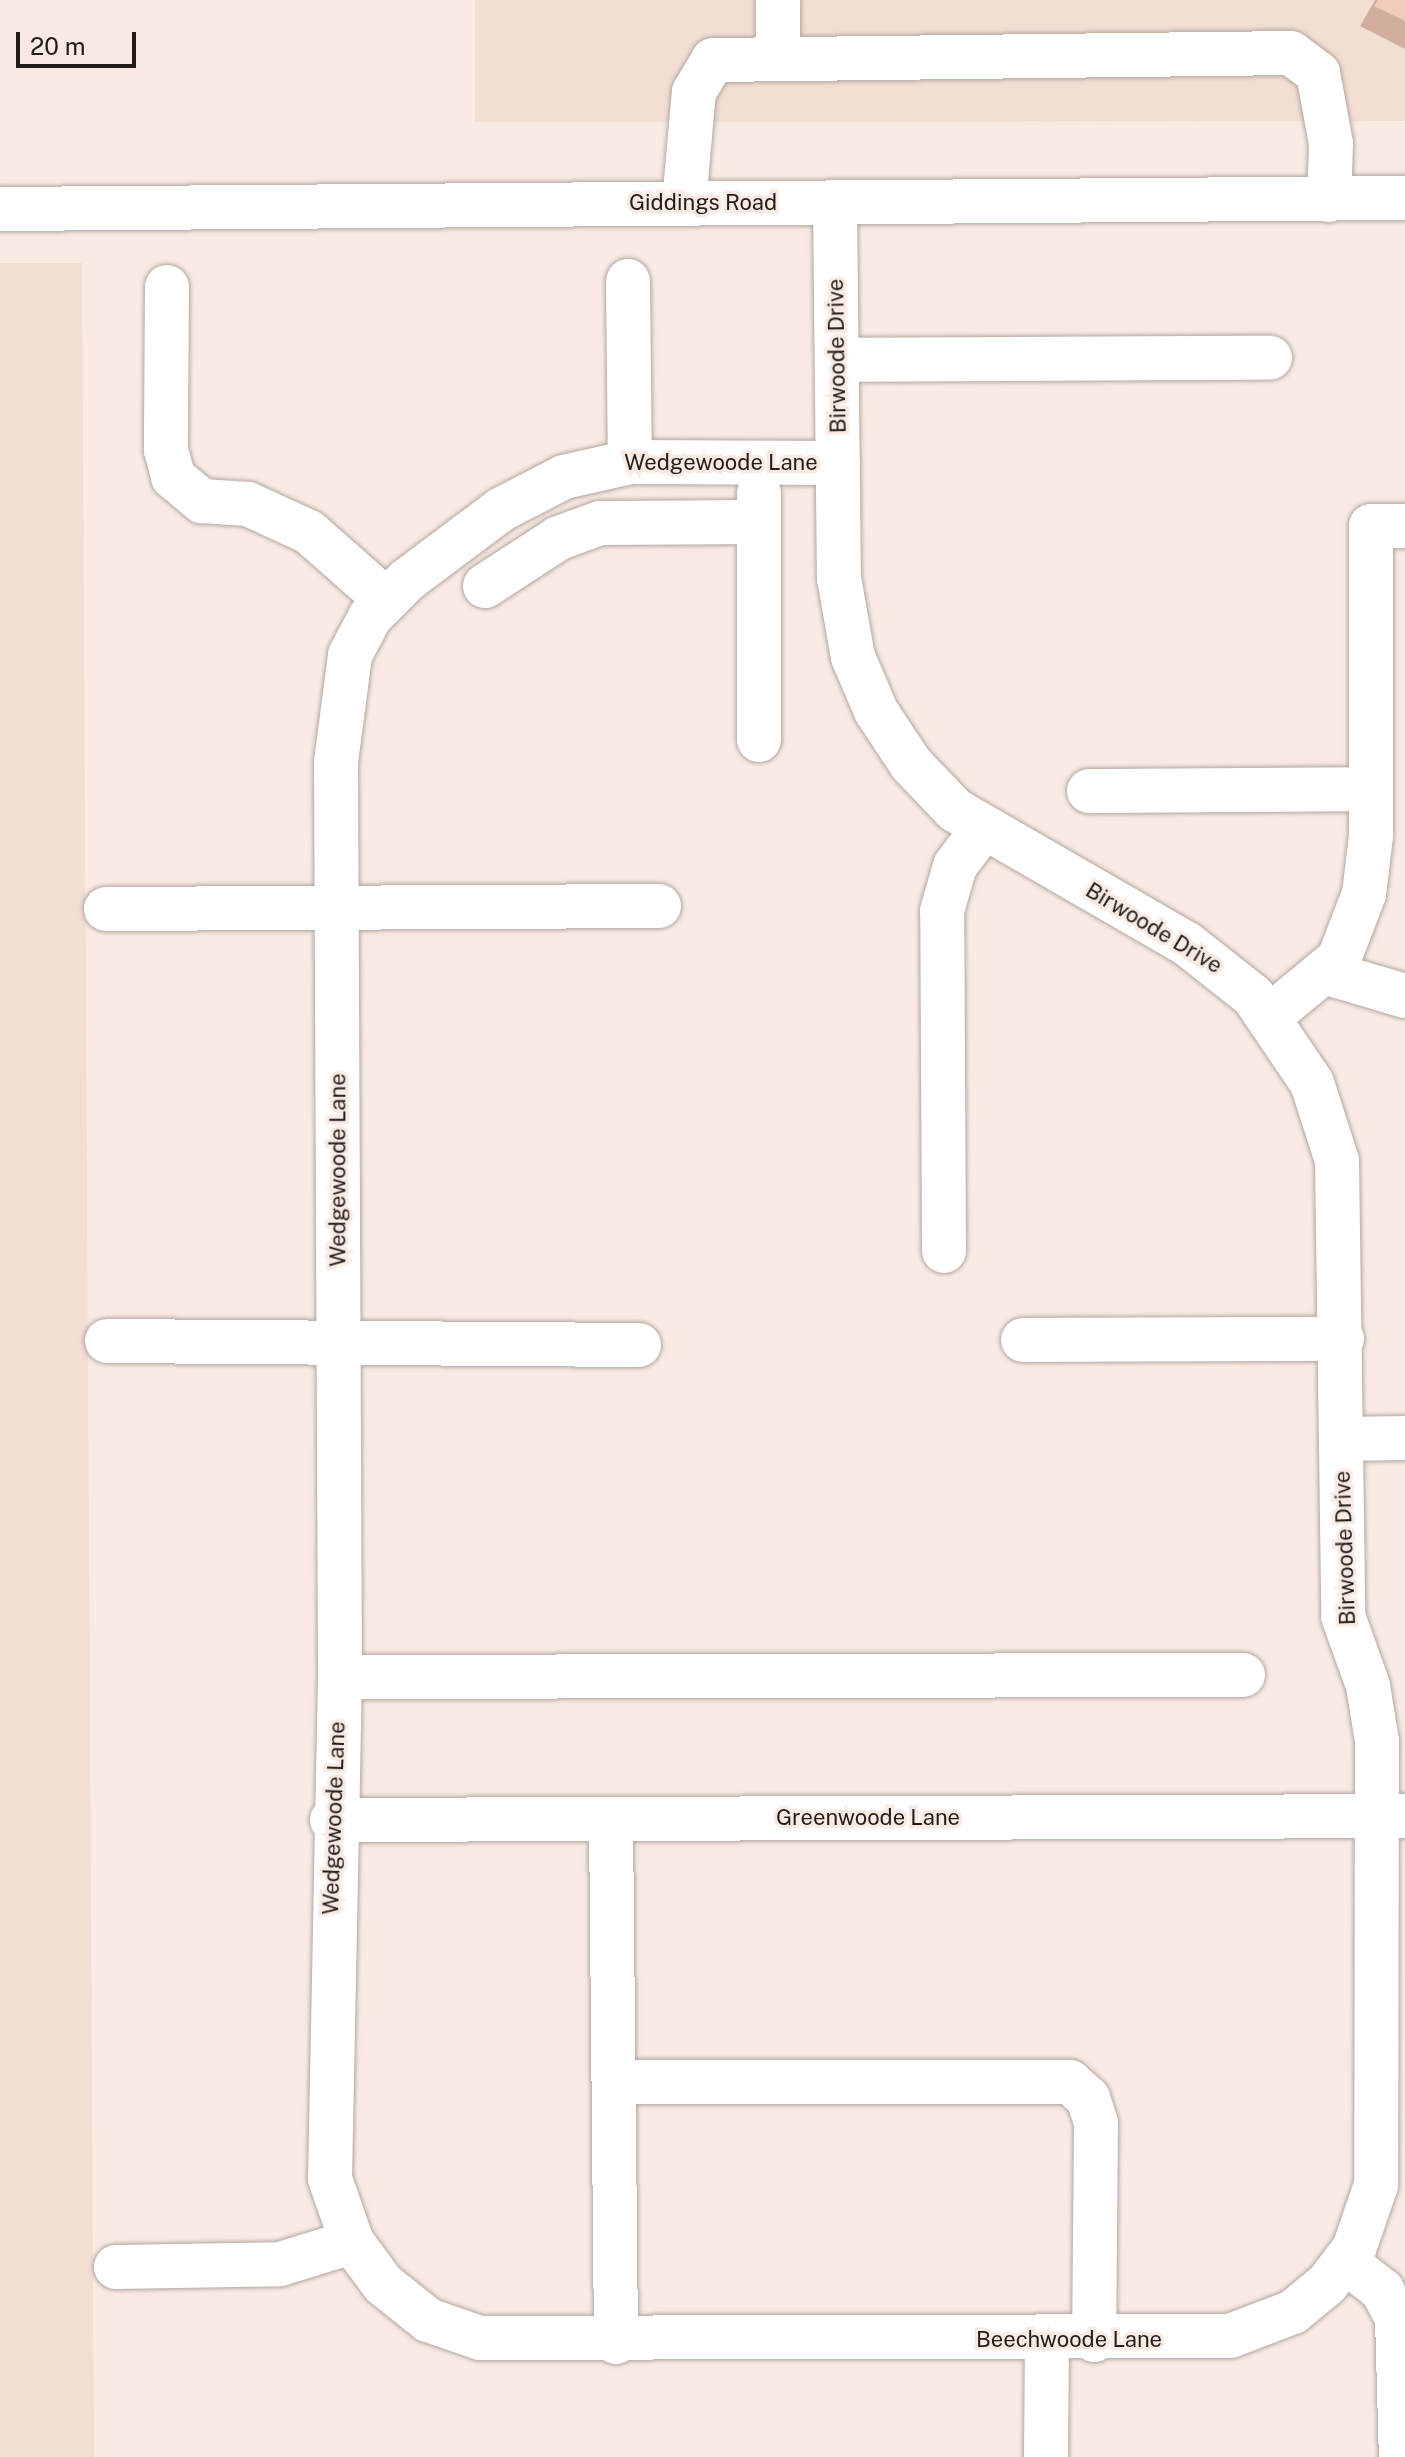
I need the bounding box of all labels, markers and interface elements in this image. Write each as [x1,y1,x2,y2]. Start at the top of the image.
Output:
scale bar [20,16,140,66]
text: 20 m [30,32,86,60]
street label: Giddings Road [629,190,777,216]
street label: Birwoode Drive [822,278,852,434]
street label: Wedgewoode Lane [624,450,818,476]
street label: Birwoode Drive [1081,877,1227,979]
street label: Wedgewoode Lane [325,1073,351,1267]
street label: Birwoode Drive [1329,1470,1361,1626]
street label: Wedgewoode Lane [317,1721,351,1915]
street label: Greenwoode Lane [776,1805,960,1831]
street label: Beechwoode Lane [976,2327,1162,2353]

